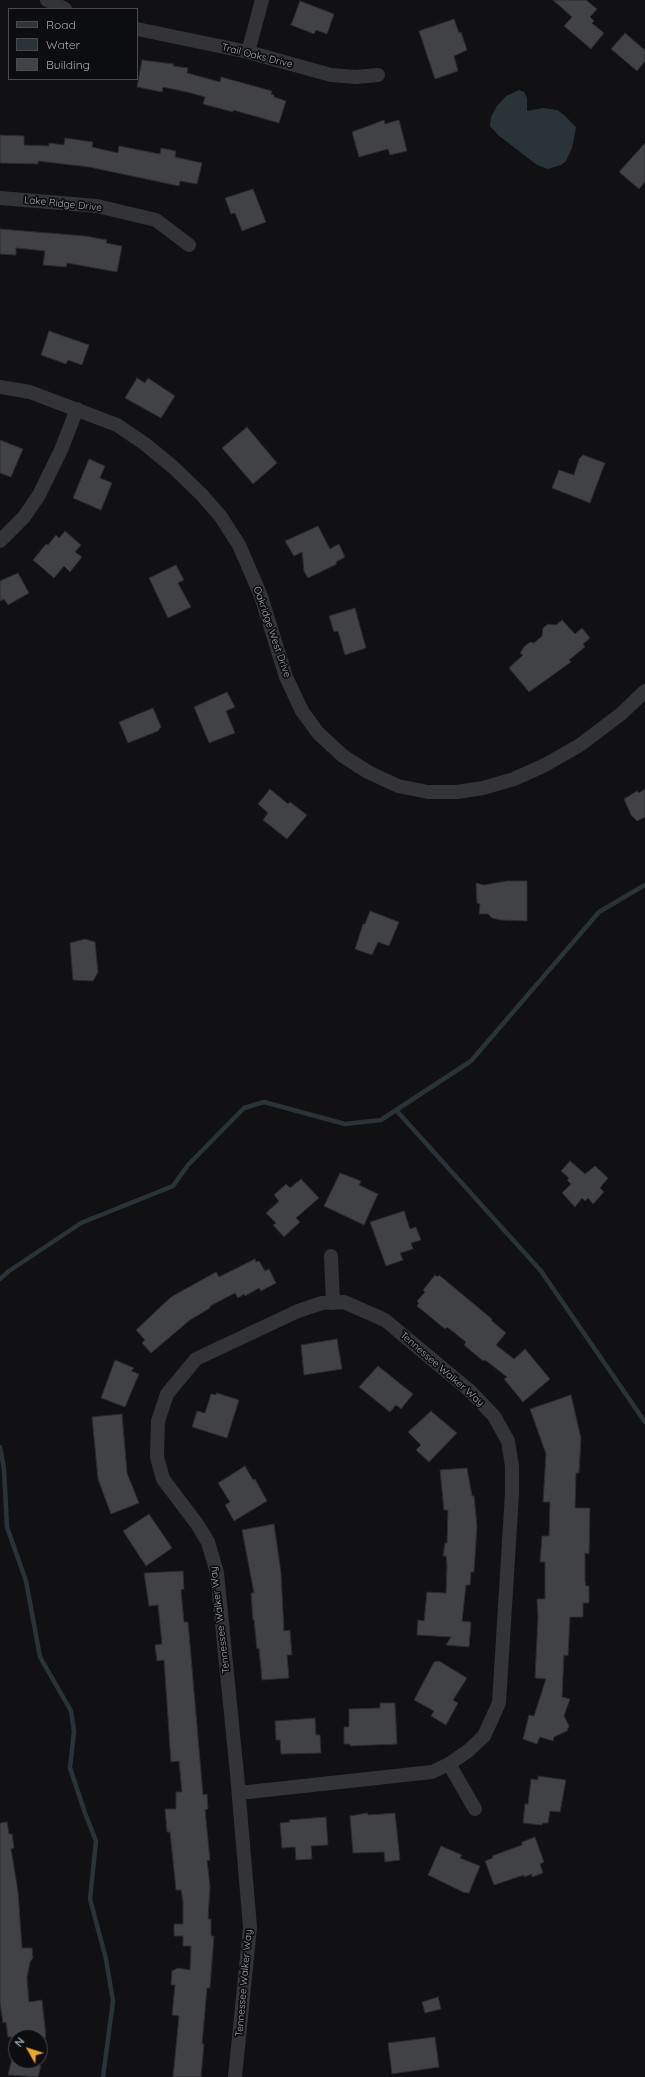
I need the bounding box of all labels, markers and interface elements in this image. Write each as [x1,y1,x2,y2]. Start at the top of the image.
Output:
legend [8,8,138,80]
text: Road [46,17,76,32]
text: Water [46,37,80,52]
street label: Trail Oaks Drive [220,41,294,71]
text: Building [46,57,90,72]
street label: Lake Ridge Drive [23,194,103,214]
street label: Oakridge West Drive [251,585,293,679]
street label: Tennessee Walker Way [397,1329,487,1409]
street label: Tennessee Walker Way [207,1566,233,1674]
street label: Tennessee Walker Way [233,1929,255,2037]
north arrow [8,2029,48,2069]
text: N [11,2035,27,2050]

